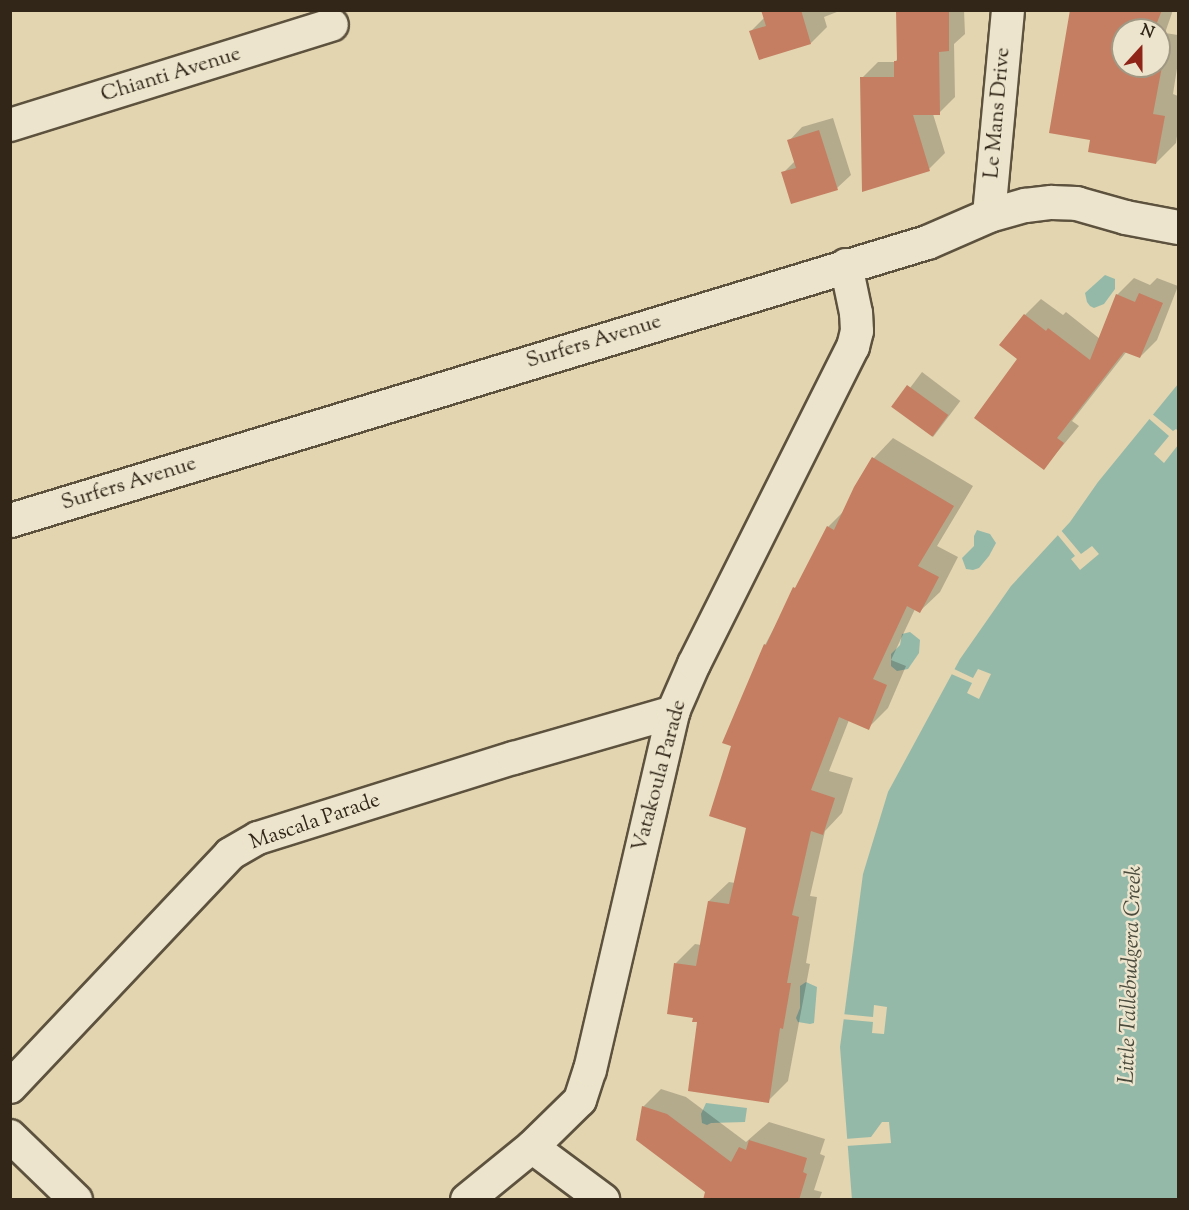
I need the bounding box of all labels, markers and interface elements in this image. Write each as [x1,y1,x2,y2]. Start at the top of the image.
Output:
north arrow [1111,18,1171,78]
text: N [1137,20,1157,46]
street label: Chianti Avenue [98,42,244,108]
street label: Le Mans Drive [980,46,1016,180]
street label: Surfers Avenue [523,310,665,374]
street label: Surfers Avenue [58,452,200,516]
street label: Vatakoula Parade [628,697,692,855]
street label: Mascala Parade [247,788,383,856]
water label: Little Tallebudgera Creek [1115,865,1149,1085]

